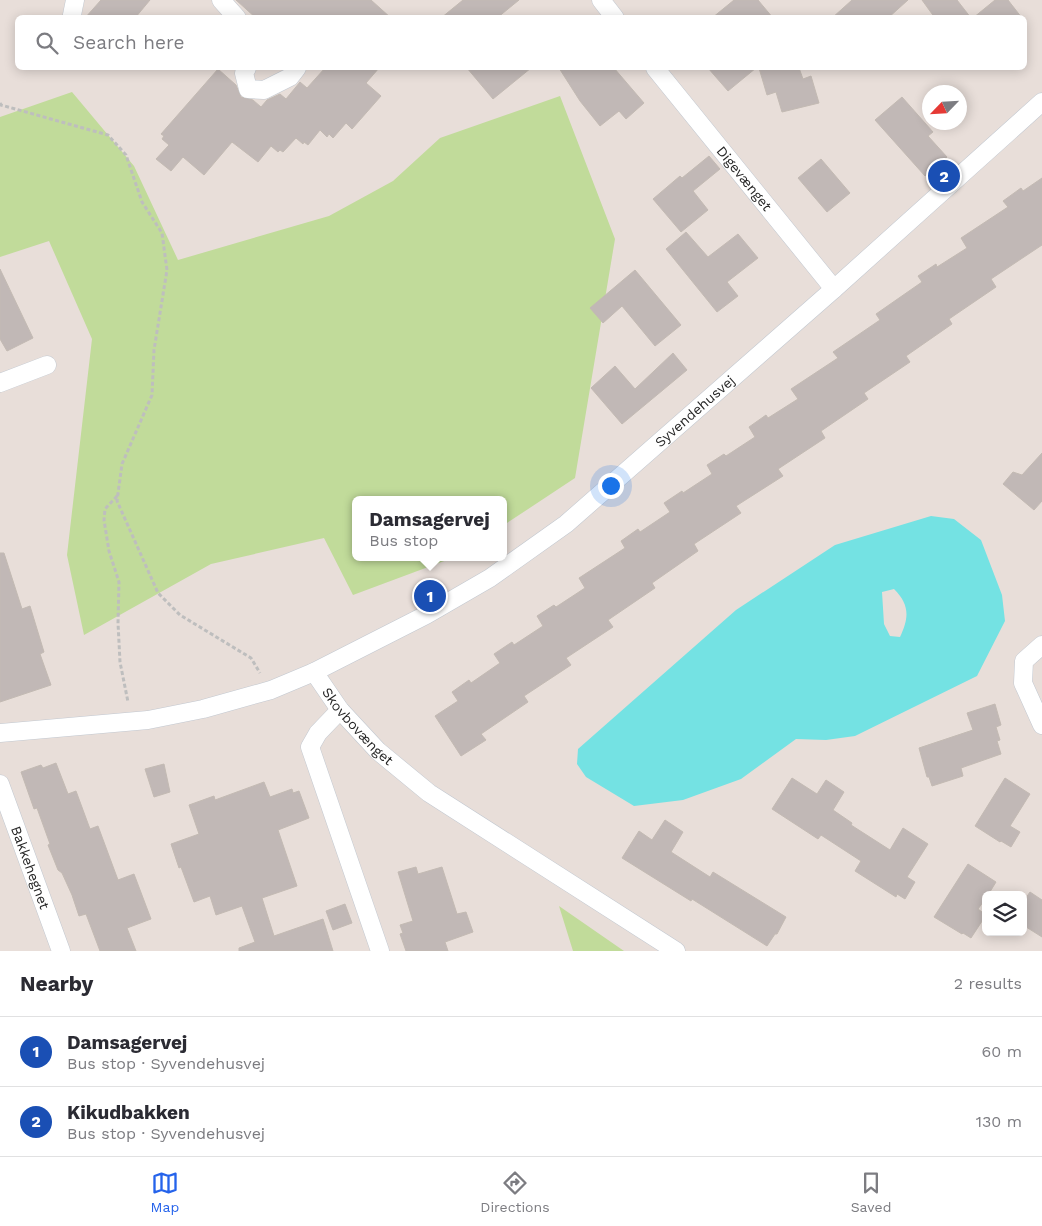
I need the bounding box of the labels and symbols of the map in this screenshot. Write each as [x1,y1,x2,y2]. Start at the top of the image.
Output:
north arrow [922,85,967,130]
street label: Digevænget [713,143,775,214]
pin: 2 [928,157,960,195]
street label: Syvendehusvej [652,372,738,450]
your location [598,473,624,499]
pin: 1 [414,577,446,615]
street label: Skovbovænget [319,684,397,768]
street label: Bakkehegnet [8,824,53,912]

